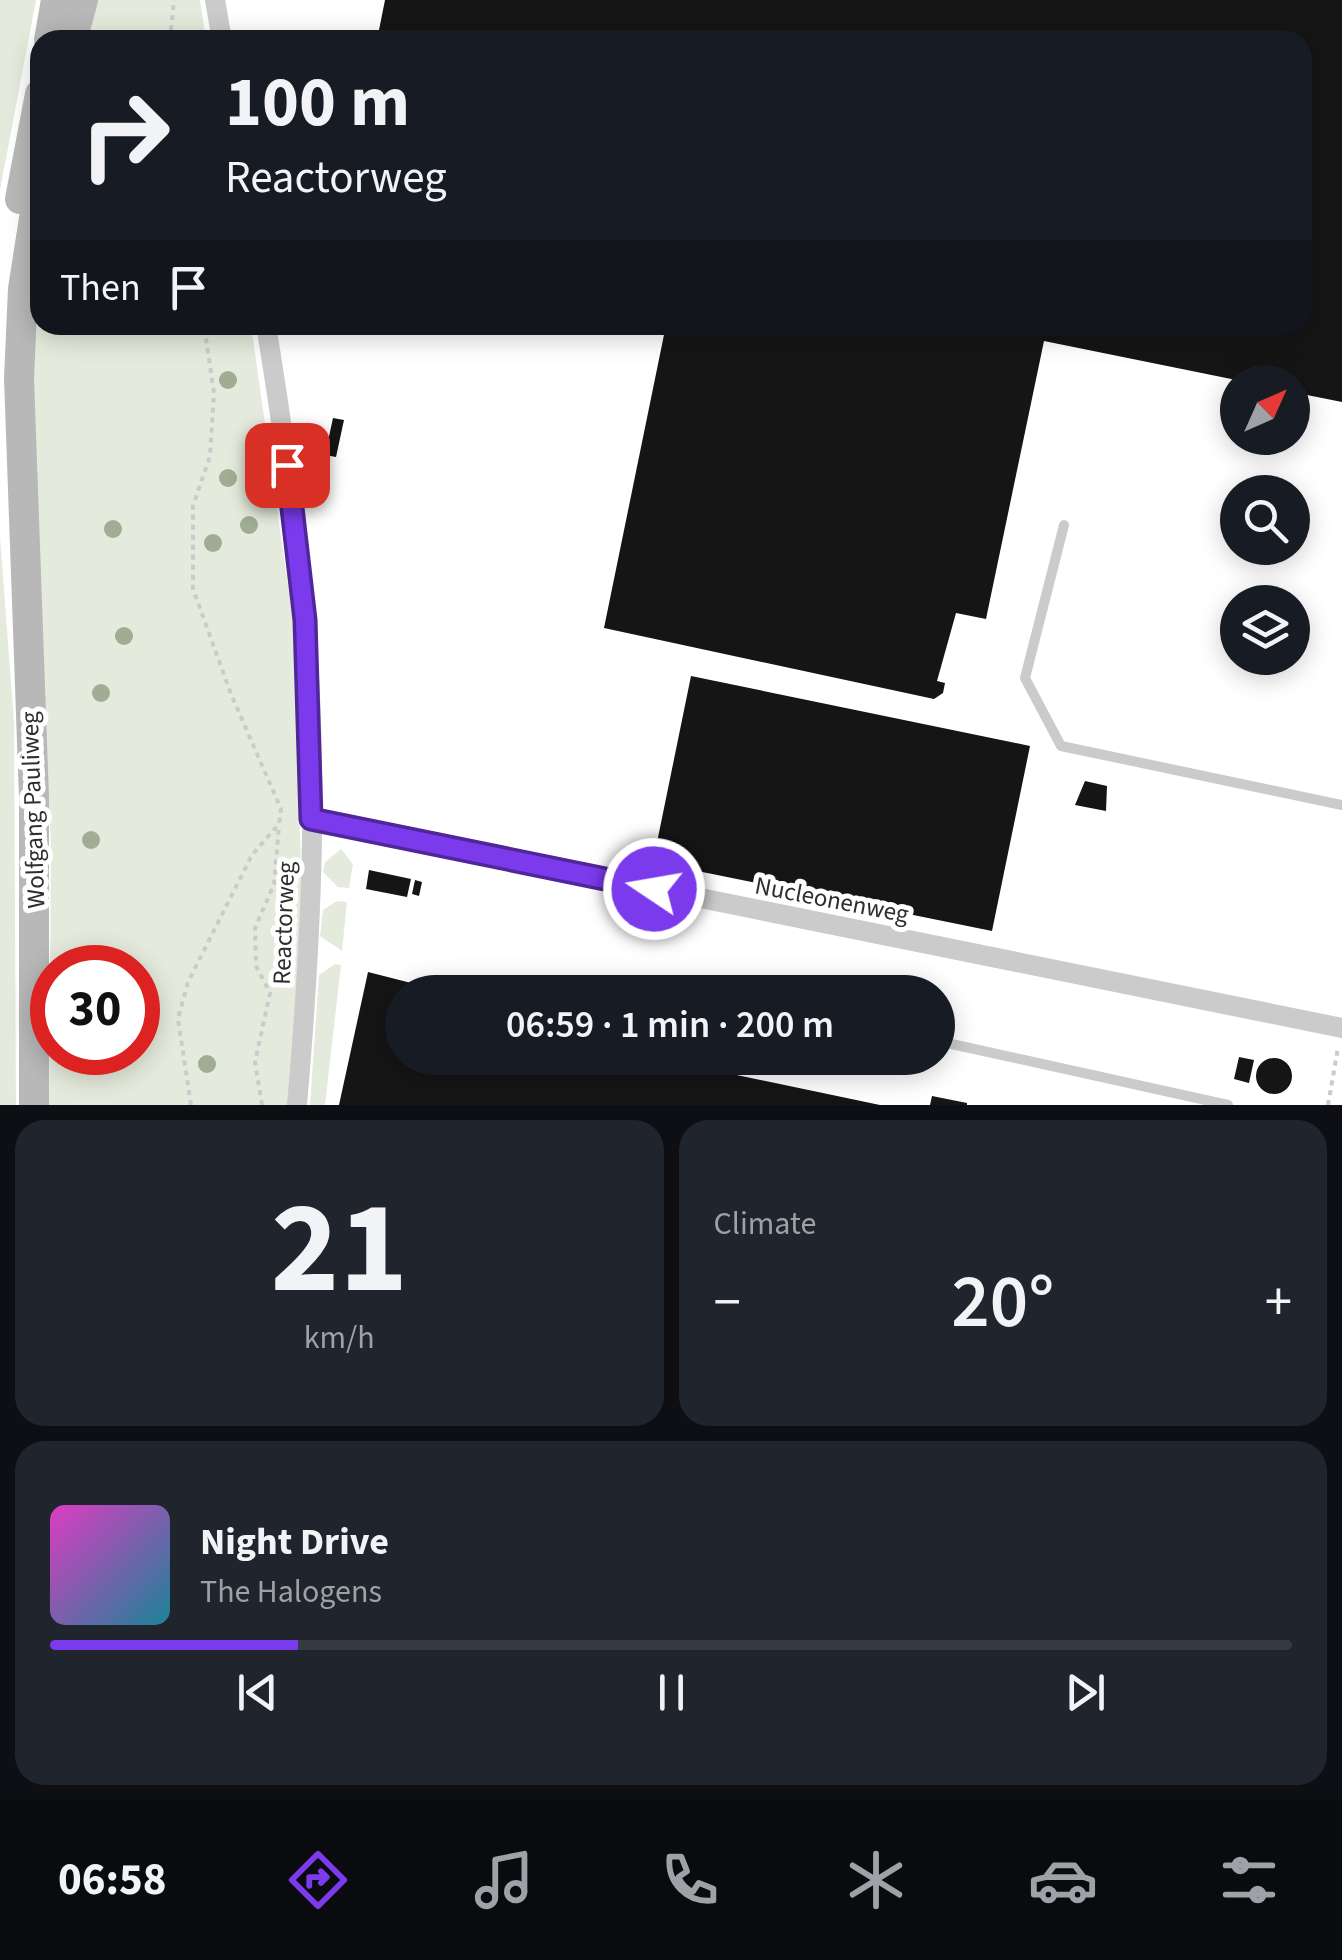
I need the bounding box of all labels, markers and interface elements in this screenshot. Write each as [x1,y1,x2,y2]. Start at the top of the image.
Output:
text: 100 m [225,53,410,153]
icon: right [60,70,190,200]
text: Reactorweg [225,146,447,210]
icon: arrive [161,260,216,315]
text: Then [60,261,141,315]
north arrow [1220,365,1310,455]
map controls [1220,365,1310,675]
pin [245,423,330,508]
icon: arrive [260,438,315,493]
button: search [1220,475,1310,565]
button: layers [1220,585,1310,675]
street label: Wolfgang Pauliweg [12,710,54,909]
position arrow [602,837,706,941]
street label: Reactorweg [264,860,304,985]
street label: Nucleonenweg [752,867,912,933]
speed limit sign: 30 [30,945,160,1075]
text: 06:59 · 1 min · 200 m [506,998,834,1052]
text: 21 [271,1157,408,1342]
text: Climate [714,1201,816,1247]
text: 20° [951,1249,1054,1356]
text: − [714,1264,741,1342]
text: + [1265,1264,1292,1342]
text: km/h [304,1315,375,1361]
text: Night Drive [200,1515,389,1569]
text: The Halogens [200,1569,382,1615]
icon: previous [230,1665,285,1720]
icon: pause [644,1665,699,1720]
icon: next [1058,1665,1113,1720]
icon: directions [283,1845,353,1915]
icon: music [469,1845,539,1915]
icon: phone [655,1845,725,1915]
icon: climate [841,1845,911,1915]
icon: car [1028,1845,1098,1915]
icon: filters [1214,1845,1284,1915]
text: 06:58 [58,1848,167,1912]

